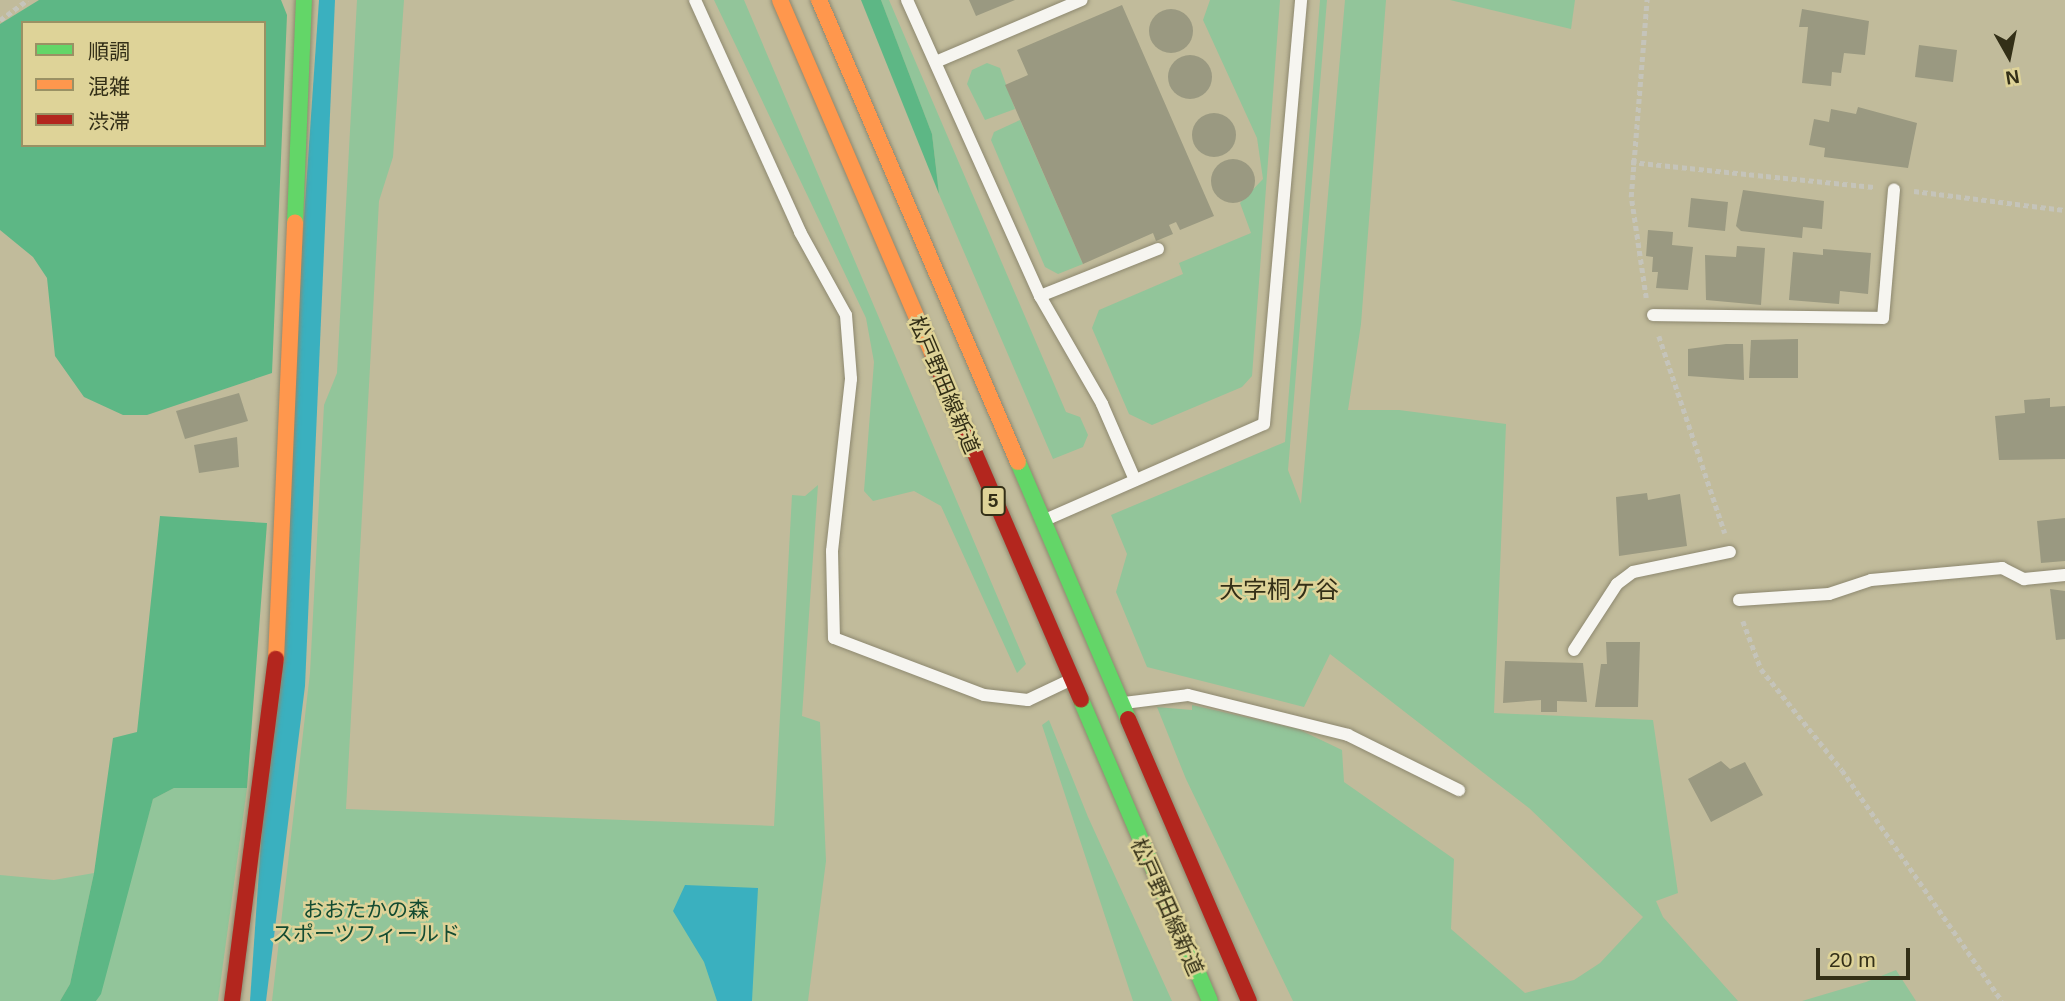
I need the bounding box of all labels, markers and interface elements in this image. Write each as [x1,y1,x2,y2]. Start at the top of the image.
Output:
legend [21,21,266,147]
north arrow [1974,21,2044,91]
text: 順調 [88,40,130,63]
text: N [2004,66,2021,89]
text: 混雑 [88,75,130,98]
text: 渋滞 [88,110,130,133]
street label: 松戸野田線新道 [904,312,984,458]
road number: 5 [979,486,1007,516]
district label: 大字桐ケ谷 [1219,576,1339,604]
street label: 松戸野田線新道 [1126,835,1208,979]
park label: おおたかの森 スポーツフィールド [272,897,460,947]
scale bar [1820,934,1914,978]
text: 20 m [1829,948,1876,971]

